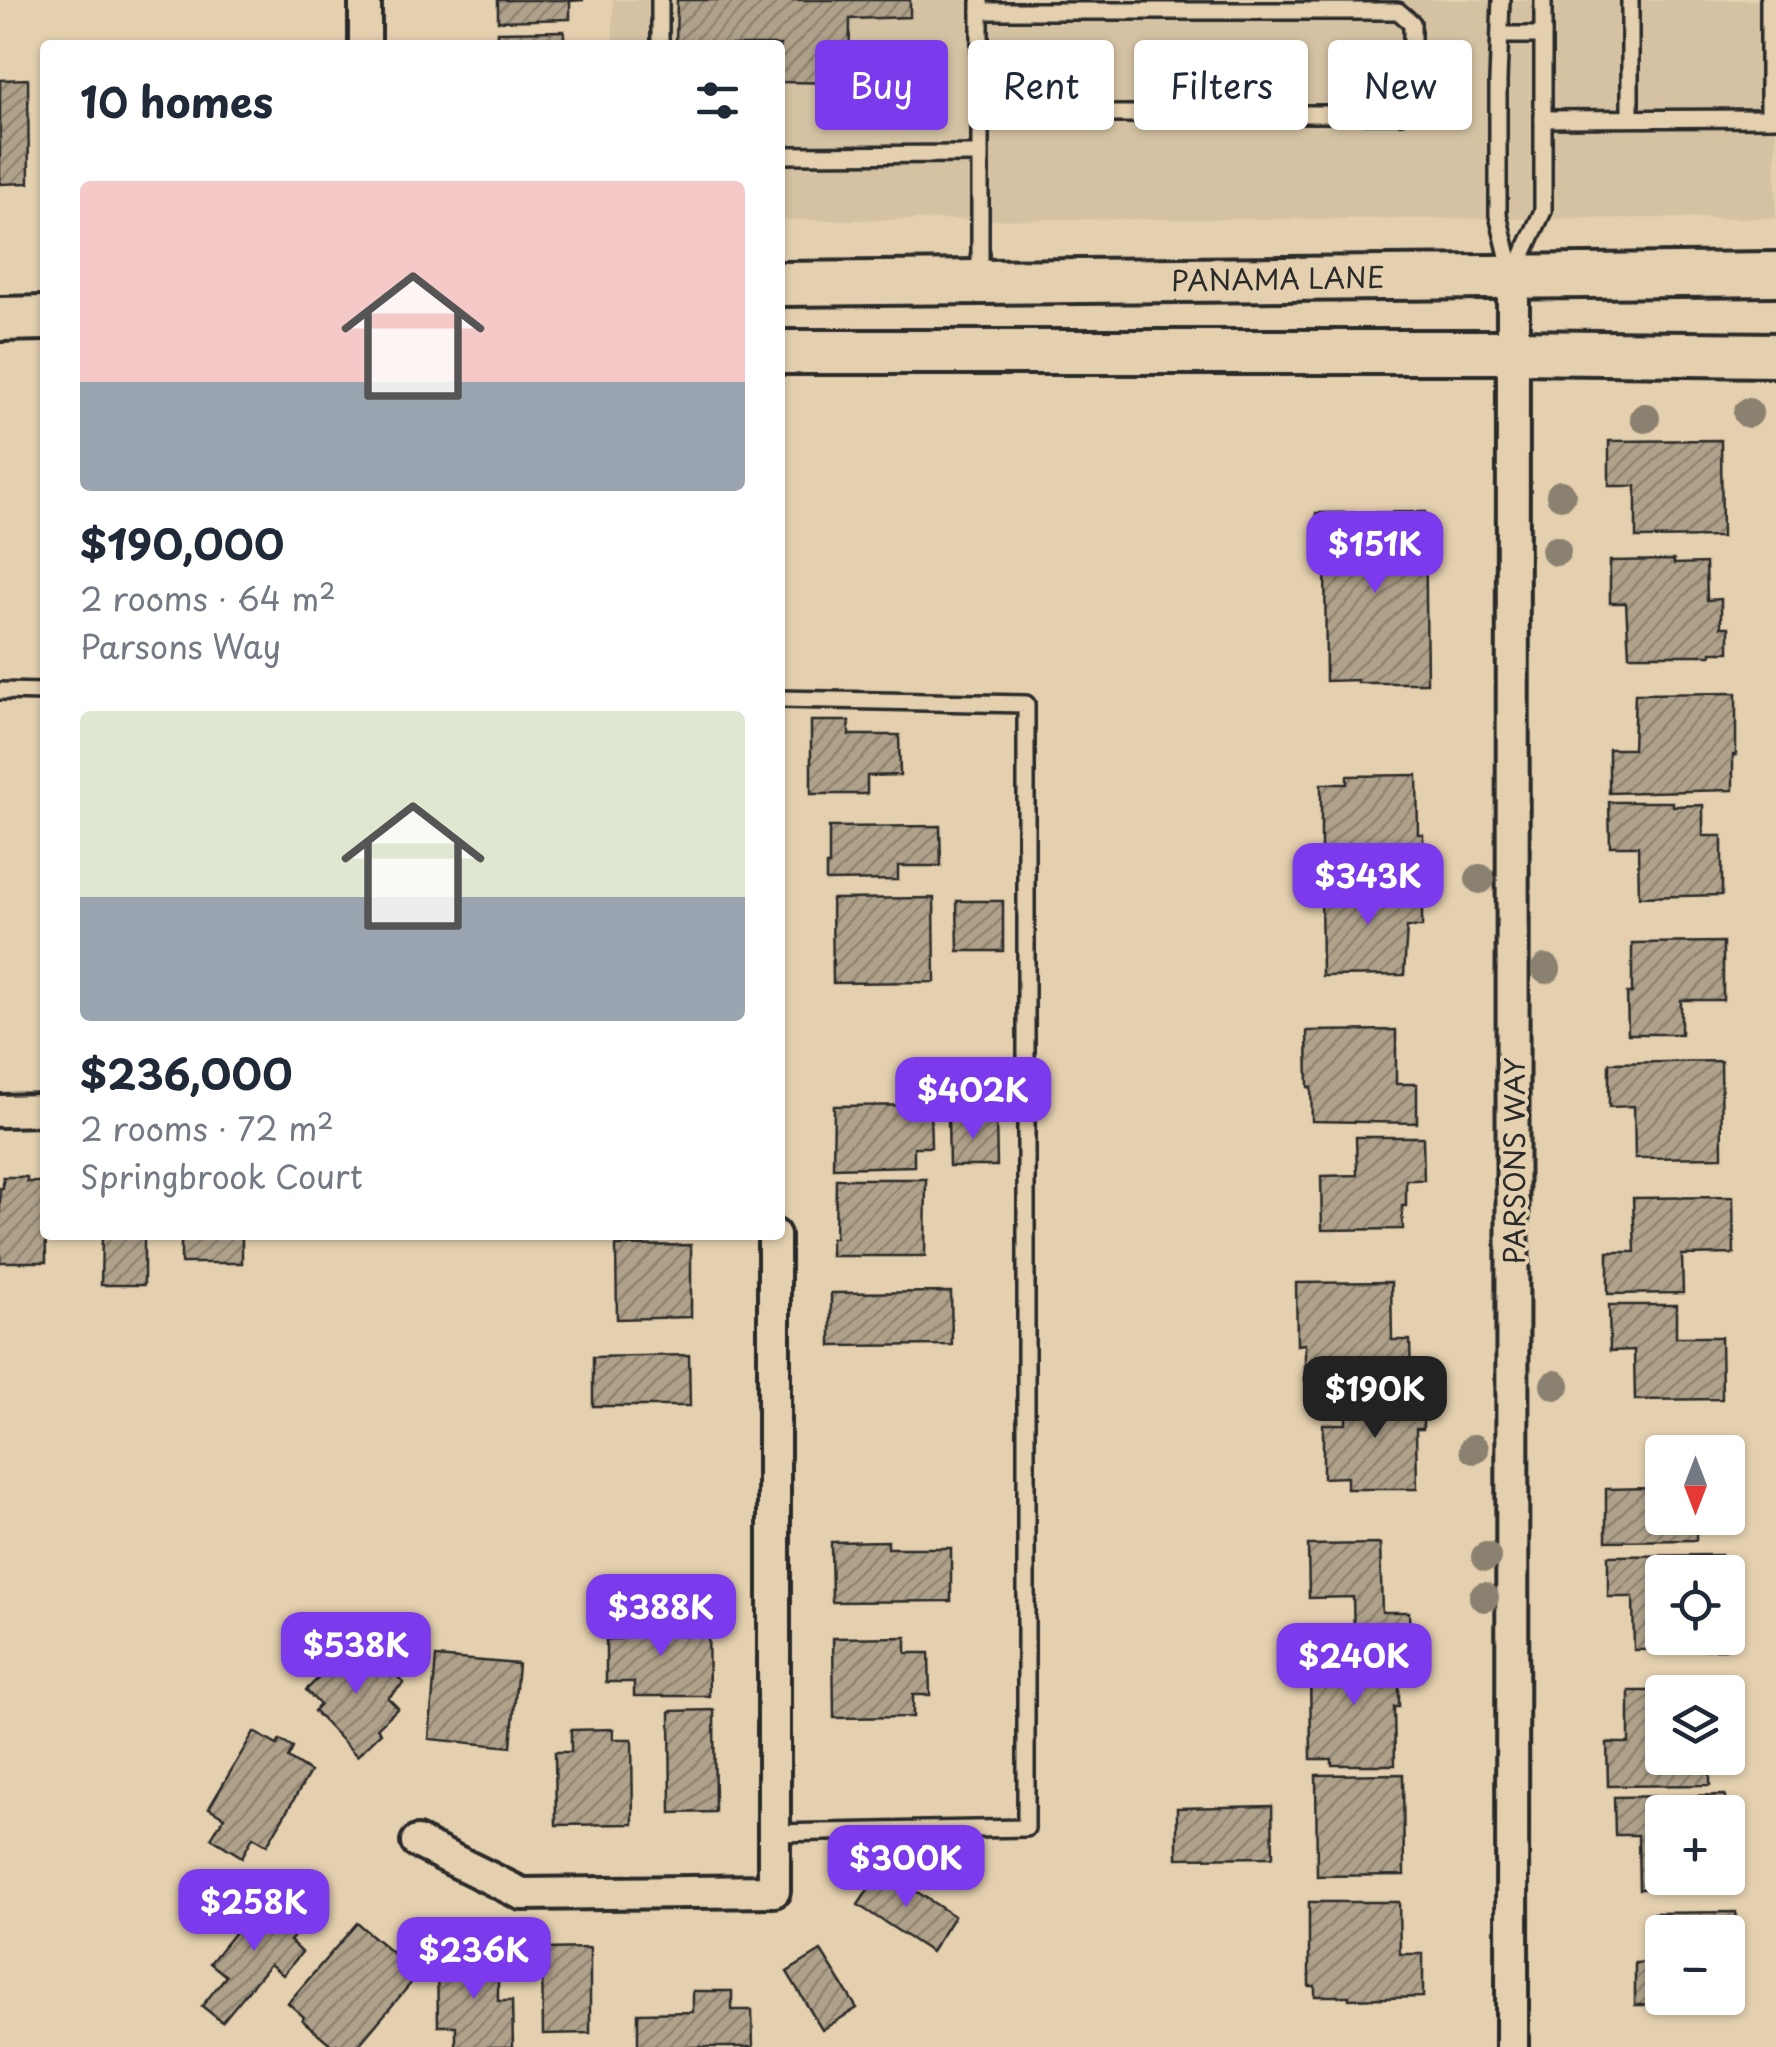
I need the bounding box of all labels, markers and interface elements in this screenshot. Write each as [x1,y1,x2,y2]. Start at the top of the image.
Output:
chip: Buy [815,40,948,130]
chip: Rent [968,40,1114,130]
chip: Filters [1134,40,1308,130]
chip: New [1328,40,1472,130]
text: 10 homes [80,69,273,132]
icon: filters [690,73,745,128]
icon: home [323,246,503,426]
street label: PANAMA LANE [1171,255,1385,301]
text: $190,000 [80,511,284,574]
pin: $151K [1305,511,1445,596]
text: $151K [1328,519,1422,567]
text: 2 rooms · 64 m² [80,574,336,622]
text: Parsons Way [80,622,281,670]
icon: home [323,776,503,956]
pin: $343K [1298,843,1438,928]
text: $343K [1315,851,1421,899]
text: $236,000 [80,1041,293,1104]
pin: $402K [903,1057,1043,1142]
street label: PARSONS WAY [1492,1057,1535,1265]
text: $402K [917,1065,1029,1113]
text: 2 rooms · 72 m² [80,1104,334,1152]
text: Springbrook Court [80,1152,363,1200]
pin: $190K [1305,1356,1445,1441]
text: $190K [1325,1364,1425,1412]
north arrow [1645,1435,1745,1535]
map controls [1645,1435,1745,2015]
button: locate [1645,1555,1745,1655]
pin: $388K [591,1574,731,1659]
text: $388K [608,1582,714,1630]
pin: $538K [286,1612,426,1697]
text: $538K [303,1620,409,1668]
pin: $240K [1284,1623,1424,1708]
text: $240K [1299,1631,1409,1679]
button: layers [1645,1675,1745,1775]
button: + [1645,1795,1745,1895]
pin: $300K [836,1825,976,1910]
text: $300K [850,1833,962,1881]
pin: $258K [184,1869,324,1954]
text: $258K [200,1877,308,1925]
button: − [1645,1915,1745,2015]
pin: $236K [404,1917,544,2002]
text: $236K [419,1925,529,1973]

